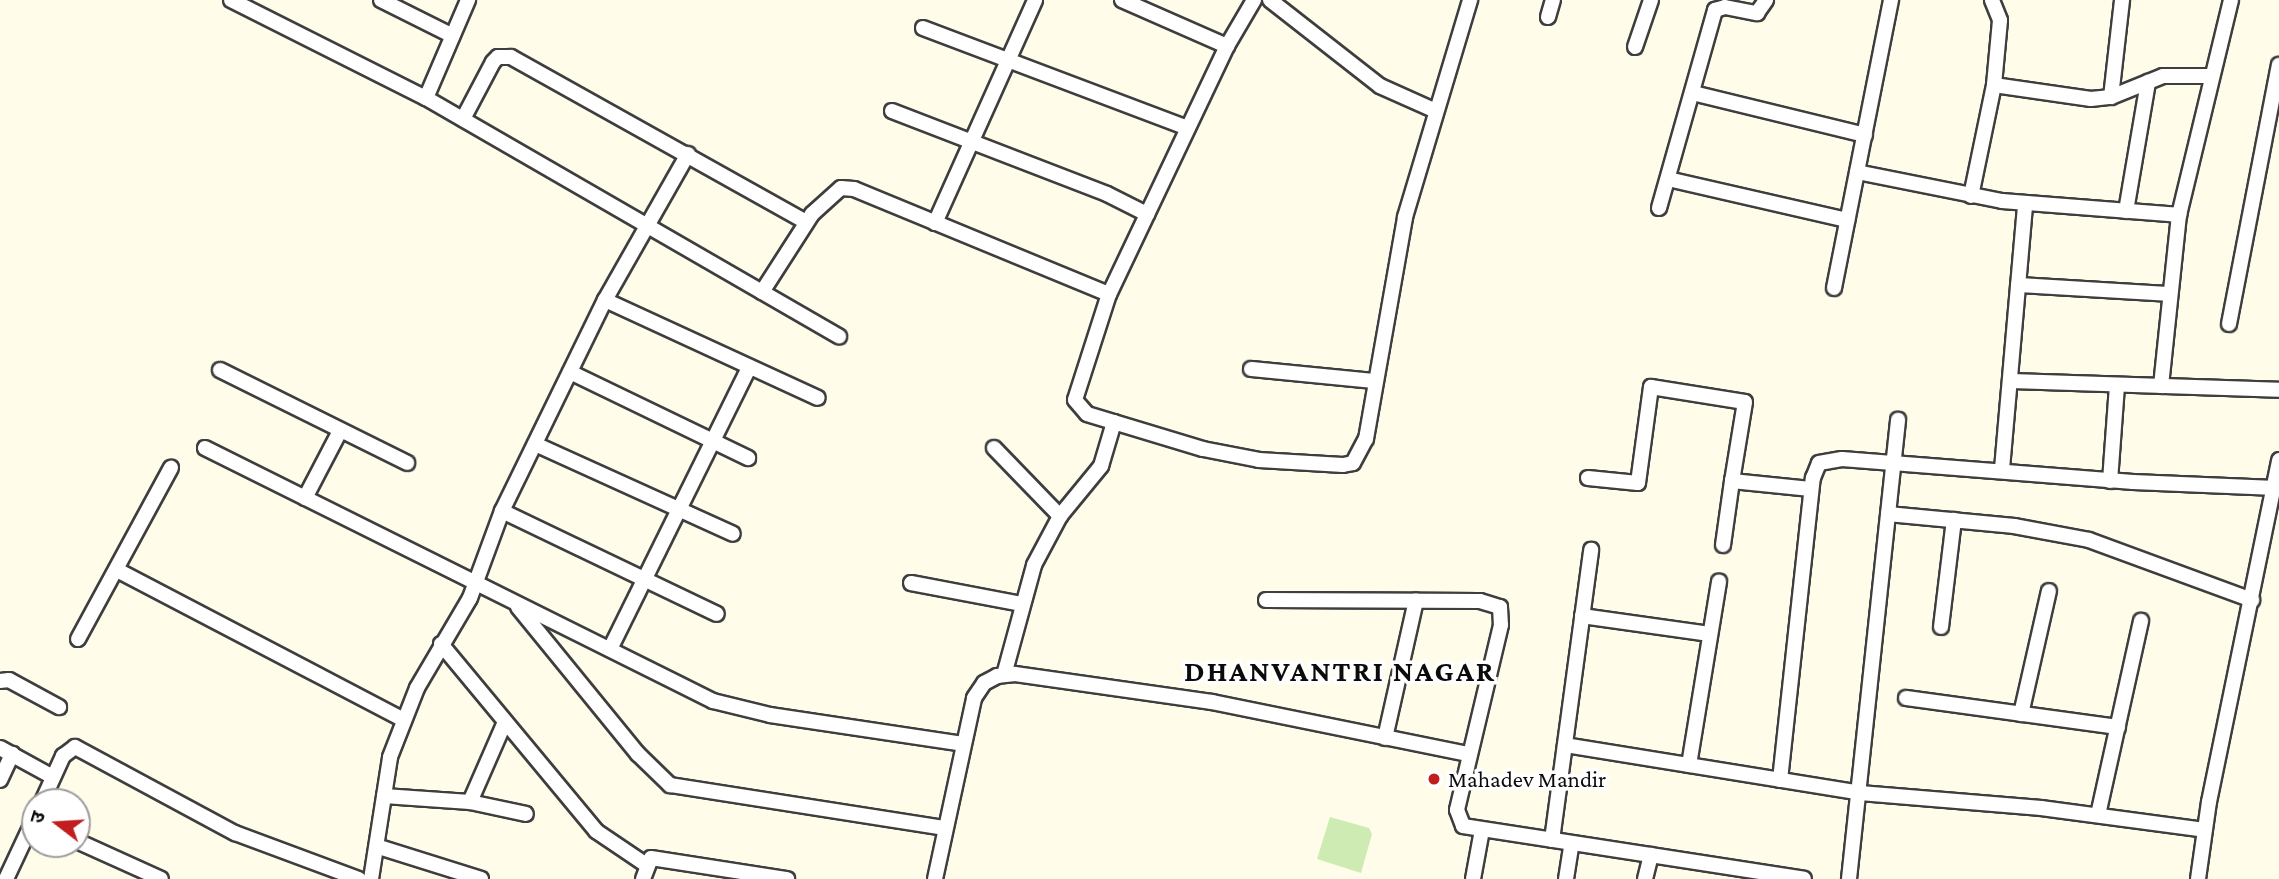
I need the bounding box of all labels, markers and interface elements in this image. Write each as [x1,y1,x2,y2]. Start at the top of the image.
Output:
district label: DHANVANTRI NAGAR [1186,653,1494,689]
place label: Mahadev Mandir [1448,765,1606,793]
marker: Mahadev Mandir [1426,771,1442,787]
north arrow [21,788,91,858]
text: उ [26,809,49,826]

